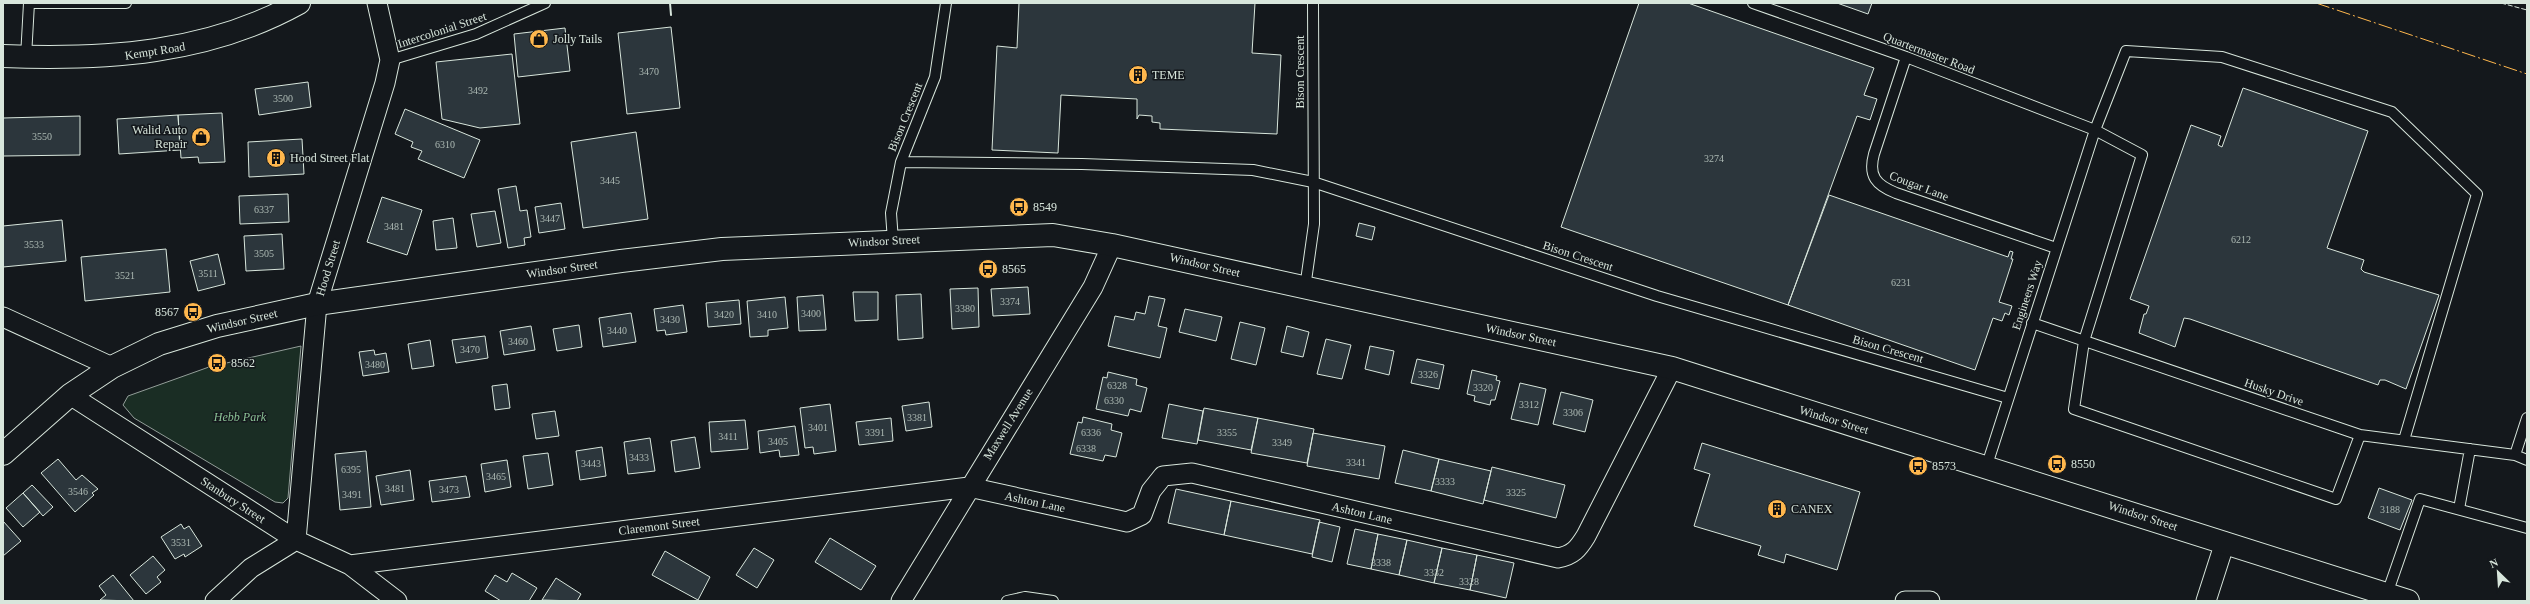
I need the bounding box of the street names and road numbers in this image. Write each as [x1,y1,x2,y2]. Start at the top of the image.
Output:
street label: Intercolonial Street [396,9,489,51]
street label: Quartermaster Road [1881,29,1977,77]
street label: Bison Crescent [1293,35,1307,109]
street label: Kempt Road [124,39,186,63]
street label: Bison Crescent [885,80,925,153]
street label: Cougar Lane [1887,168,1951,204]
street label: Windsor Street [848,232,921,250]
street label: Hood Street [313,238,343,298]
street label: Bison Crescent [1541,238,1616,274]
street label: Windsor Street [1168,250,1242,280]
street label: Windsor Street [525,257,599,281]
street label: Engineers Way [2009,258,2045,332]
street label: Windsor Street [205,306,279,336]
street label: Windsor Street [1484,321,1558,349]
street label: Bison Crescent [1851,332,1926,366]
street label: Husky Drive [2243,375,2305,409]
street label: Maxwell Avenue [980,386,1036,462]
street label: Windsor Street [1798,403,1871,437]
street label: Stanbury Street [198,474,269,526]
street label: Ashton Lane [1003,489,1067,515]
street label: Windsor Street [2107,498,2180,534]
street label: Ashton Lane [1330,499,1394,527]
street label: Claremont Street [618,514,701,538]

